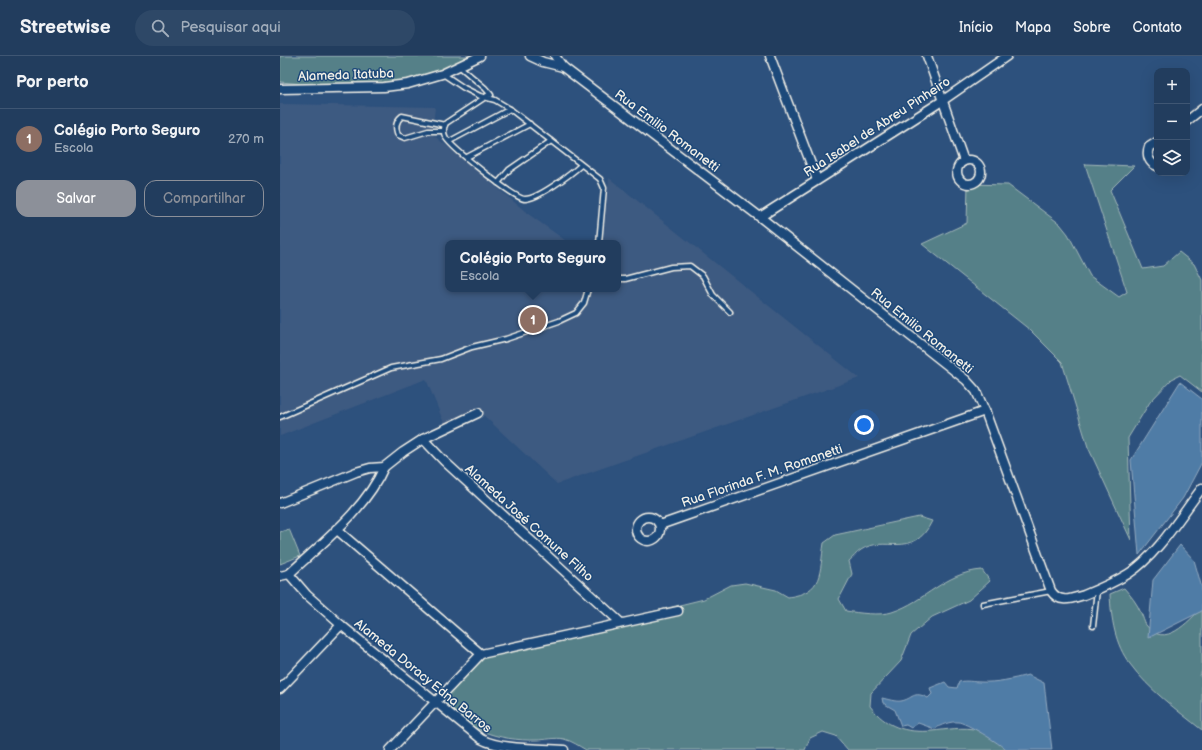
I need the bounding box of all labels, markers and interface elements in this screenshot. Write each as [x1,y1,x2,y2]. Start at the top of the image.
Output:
search box [135,10,415,46]
text: Streetwise [20,16,111,39]
icon: search [149,17,171,39]
text: Pesquisar aqui [181,18,281,37]
text: Início [959,19,993,36]
text: Mapa [1015,19,1051,36]
text: Sobre [1073,19,1111,36]
text: Contato [1133,19,1182,36]
street label: Alameda Itatuba [298,65,394,85]
map controls [1154,68,1190,176]
button: + [1154,68,1190,104]
text: Por perto [16,72,89,92]
street label: Rua Isabel de Abreu Pinheiro [801,74,953,180]
street label: Rua Emilio Romanetti [611,86,723,176]
button: − [1154,104,1190,140]
text: Colégio Porto Seguro [54,121,200,140]
text: 1 [26,131,32,147]
text: 270 m [228,131,264,147]
text: Escola [54,140,93,156]
button: layers [1154,140,1190,176]
button: Salvar [16,180,136,217]
button: Compartilhar [144,180,264,217]
popup [445,240,621,292]
text: Colégio Porto Seguro [460,249,606,268]
text: Escola [460,268,499,284]
street label: Rua Emilio Romanetti [867,285,977,377]
pin: 1 [520,305,546,335]
your location [854,415,874,435]
street label: Rua Florinda F. M. Romanetti [679,441,845,511]
street label: Alameda José Comune Filho [462,461,596,585]
street label: Alameda Doracy Edna Barros [351,616,495,737]

